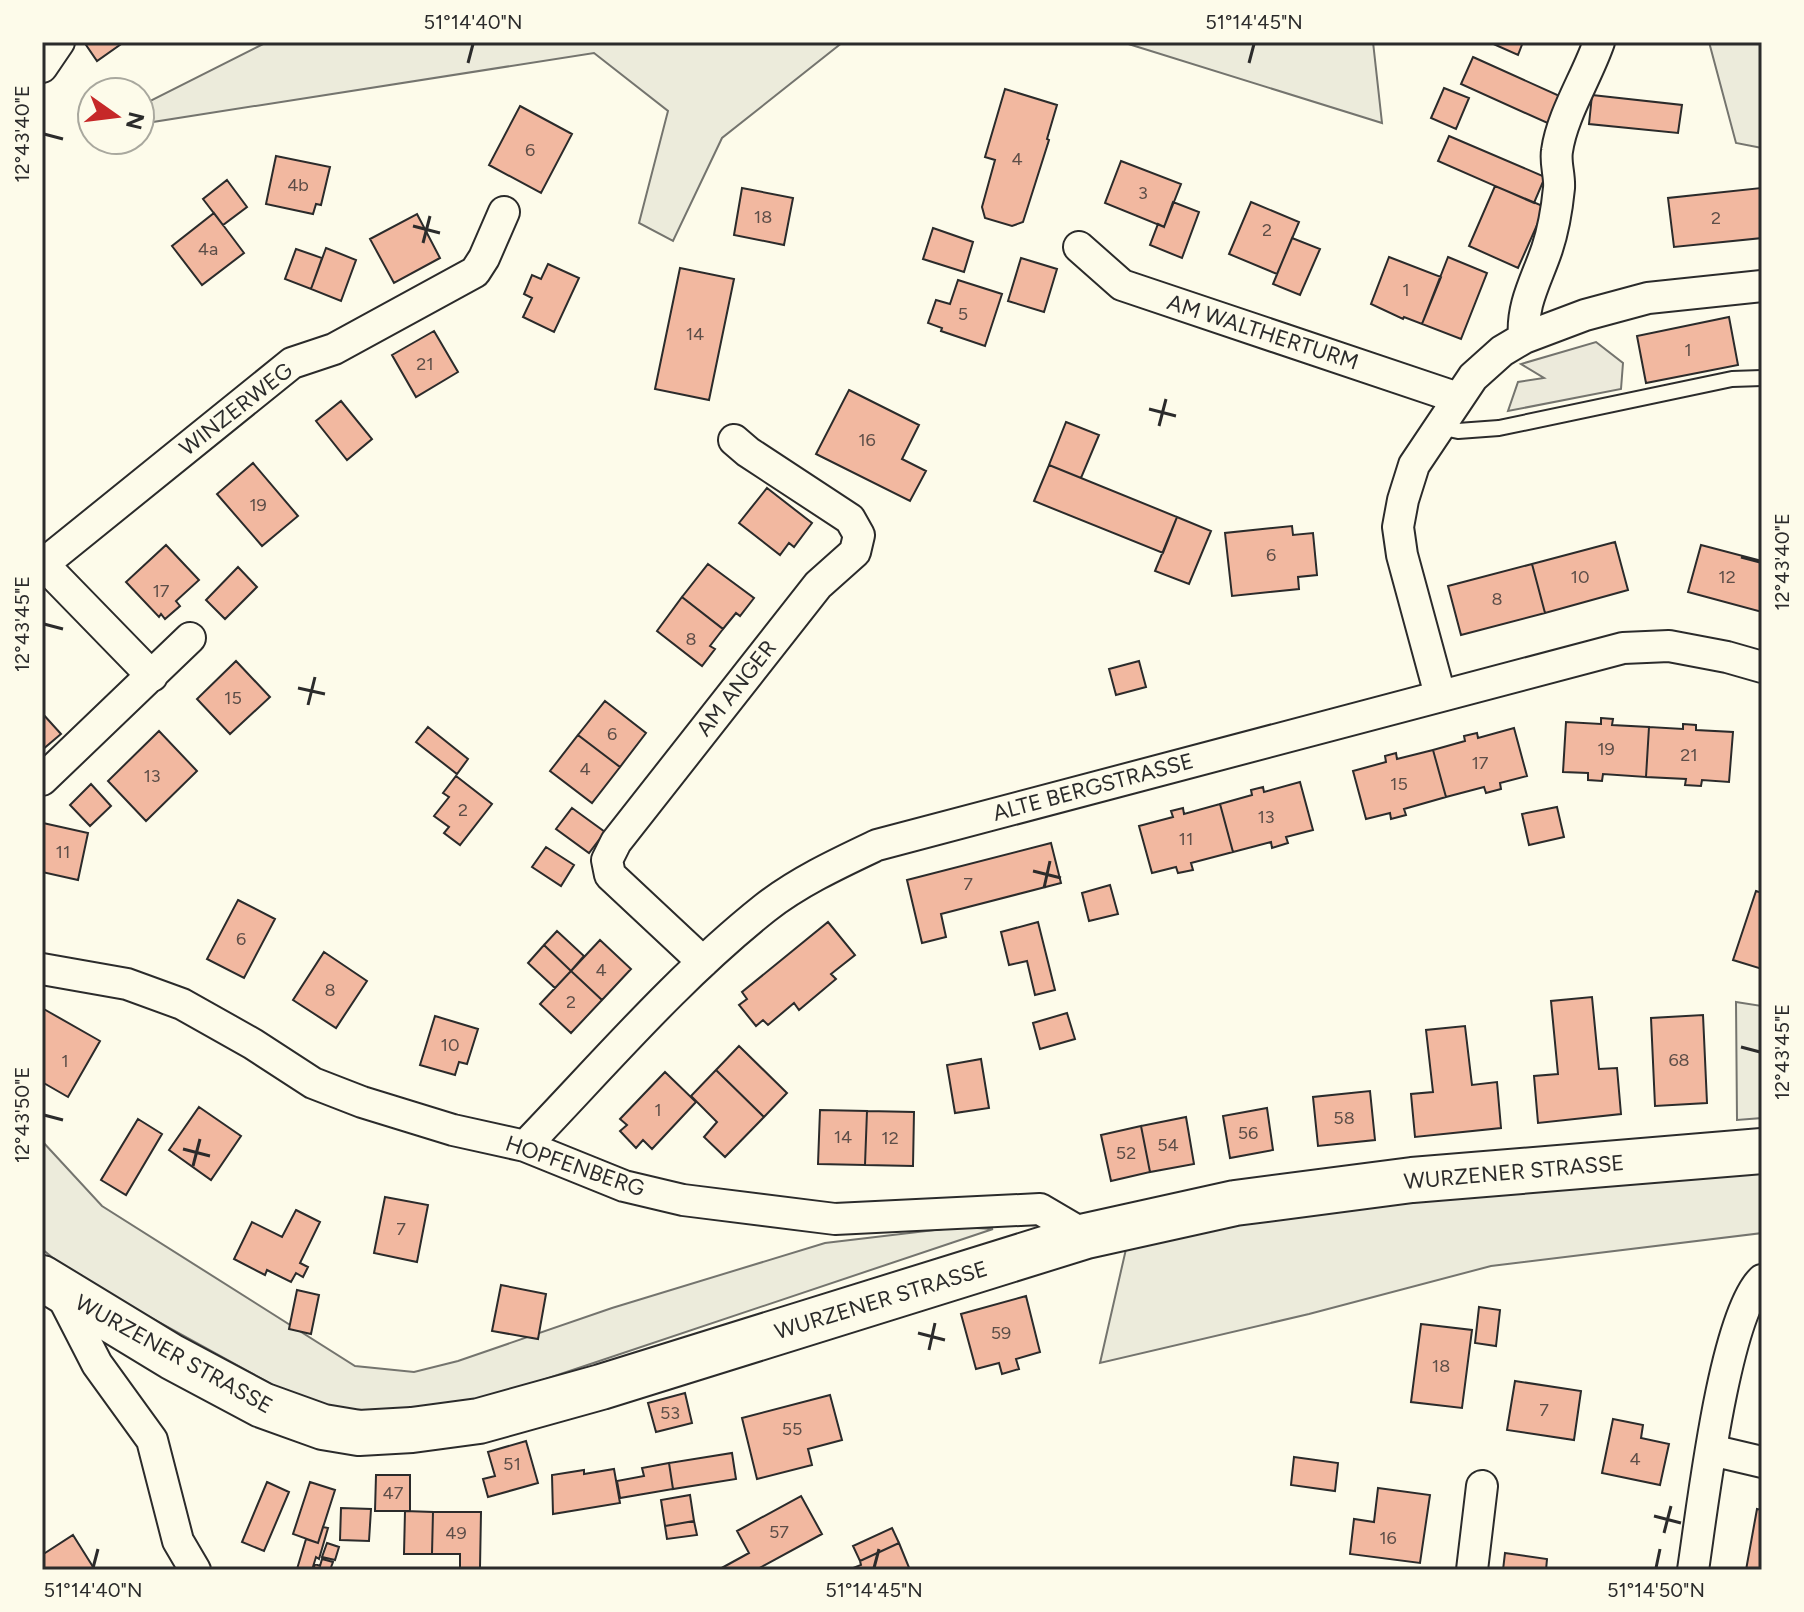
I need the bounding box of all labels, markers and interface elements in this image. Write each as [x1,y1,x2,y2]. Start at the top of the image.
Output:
text: 51°14'40"N [424,10,522,34]
text: 51°14'45"N [1205,10,1303,34]
north arrow [76,76,156,156]
text: 12°43'40"E [10,85,34,183]
text: N [120,109,150,132]
house number: 6 [525,139,535,161]
house number: 4 [1011,148,1023,170]
house number: 4b [287,174,309,196]
house number: 3 [1138,182,1148,204]
house number: 18 [754,206,772,228]
house number: 2 [1711,207,1721,229]
house number: 2 [1262,219,1272,241]
house number: 4a [198,238,218,260]
house number: 1 [1402,279,1410,301]
street label: AM WALTHERTURM [1164,288,1362,376]
house number: 5 [958,303,968,325]
house number: 14 [686,323,704,345]
house number: 1 [1684,339,1692,361]
house number: 21 [416,353,434,375]
street label: WINZERWEG [174,357,298,461]
house number: 16 [858,429,876,451]
house number: 19 [249,494,267,516]
text: 12°43'40"E [1770,513,1794,611]
house number: 6 [1266,544,1276,566]
house number: 10 [1571,566,1589,588]
house number: 12 [1718,566,1736,588]
text: 12°43'45"E [10,576,34,672]
house number: 17 [152,580,170,602]
house number: 8 [1491,588,1503,610]
house number: 8 [685,628,697,650]
street label: AM ANGER [690,635,782,741]
house number: 15 [224,687,242,709]
house number: 6 [607,723,617,745]
house number: 19 [1597,738,1615,760]
house number: 21 [1680,744,1698,766]
street label: ALTE BERGSTRASSE [990,747,1196,827]
house number: 17 [1471,752,1489,774]
house number: 4 [579,758,591,780]
house number: 13 [143,765,161,787]
house number: 15 [1390,773,1408,795]
house number: 2 [458,799,468,821]
house number: 13 [1257,806,1275,828]
house number: 11 [1179,828,1193,850]
house number: 11 [56,841,70,863]
house number: 7 [963,873,973,895]
house number: 6 [236,928,246,950]
house number: 4 [595,959,607,981]
house number: 8 [324,979,336,1001]
house number: 2 [566,991,576,1013]
text: 12°43'45"E [1770,1004,1794,1100]
house number: 10 [441,1034,459,1056]
house number: 68 [1668,1049,1690,1071]
house number: 1 [61,1050,69,1072]
text: 12°43'50"E [10,1067,34,1163]
house number: 1 [654,1099,662,1121]
house number: 58 [1333,1107,1355,1129]
house number: 56 [1238,1122,1258,1144]
house number: 14 [834,1126,852,1148]
house number: 12 [881,1127,899,1149]
street label: HOPFENBERG [502,1130,648,1202]
house number: 54 [1157,1134,1179,1156]
house number: 52 [1116,1142,1136,1164]
street label: WURZENER STRASSE [1403,1149,1625,1195]
house number: 7 [396,1218,406,1240]
street label: WURZENER STRASSE [771,1255,991,1345]
street label: WURZENER STRASSE [71,1289,277,1419]
house number: 59 [991,1322,1011,1344]
house number: 18 [1432,1355,1450,1377]
house number: 7 [1539,1399,1549,1421]
house number: 53 [660,1402,680,1424]
house number: 55 [782,1418,802,1440]
house number: 4 [1629,1448,1641,1470]
house number: 51 [503,1453,521,1475]
house number: 47 [383,1482,404,1504]
house number: 57 [769,1521,789,1543]
house number: 49 [445,1522,467,1544]
house number: 16 [1379,1527,1397,1549]
text: 51°14'40"N [44,1578,142,1602]
text: 51°14'45"N [825,1578,923,1602]
text: 51°14'50"N [1607,1578,1705,1602]

